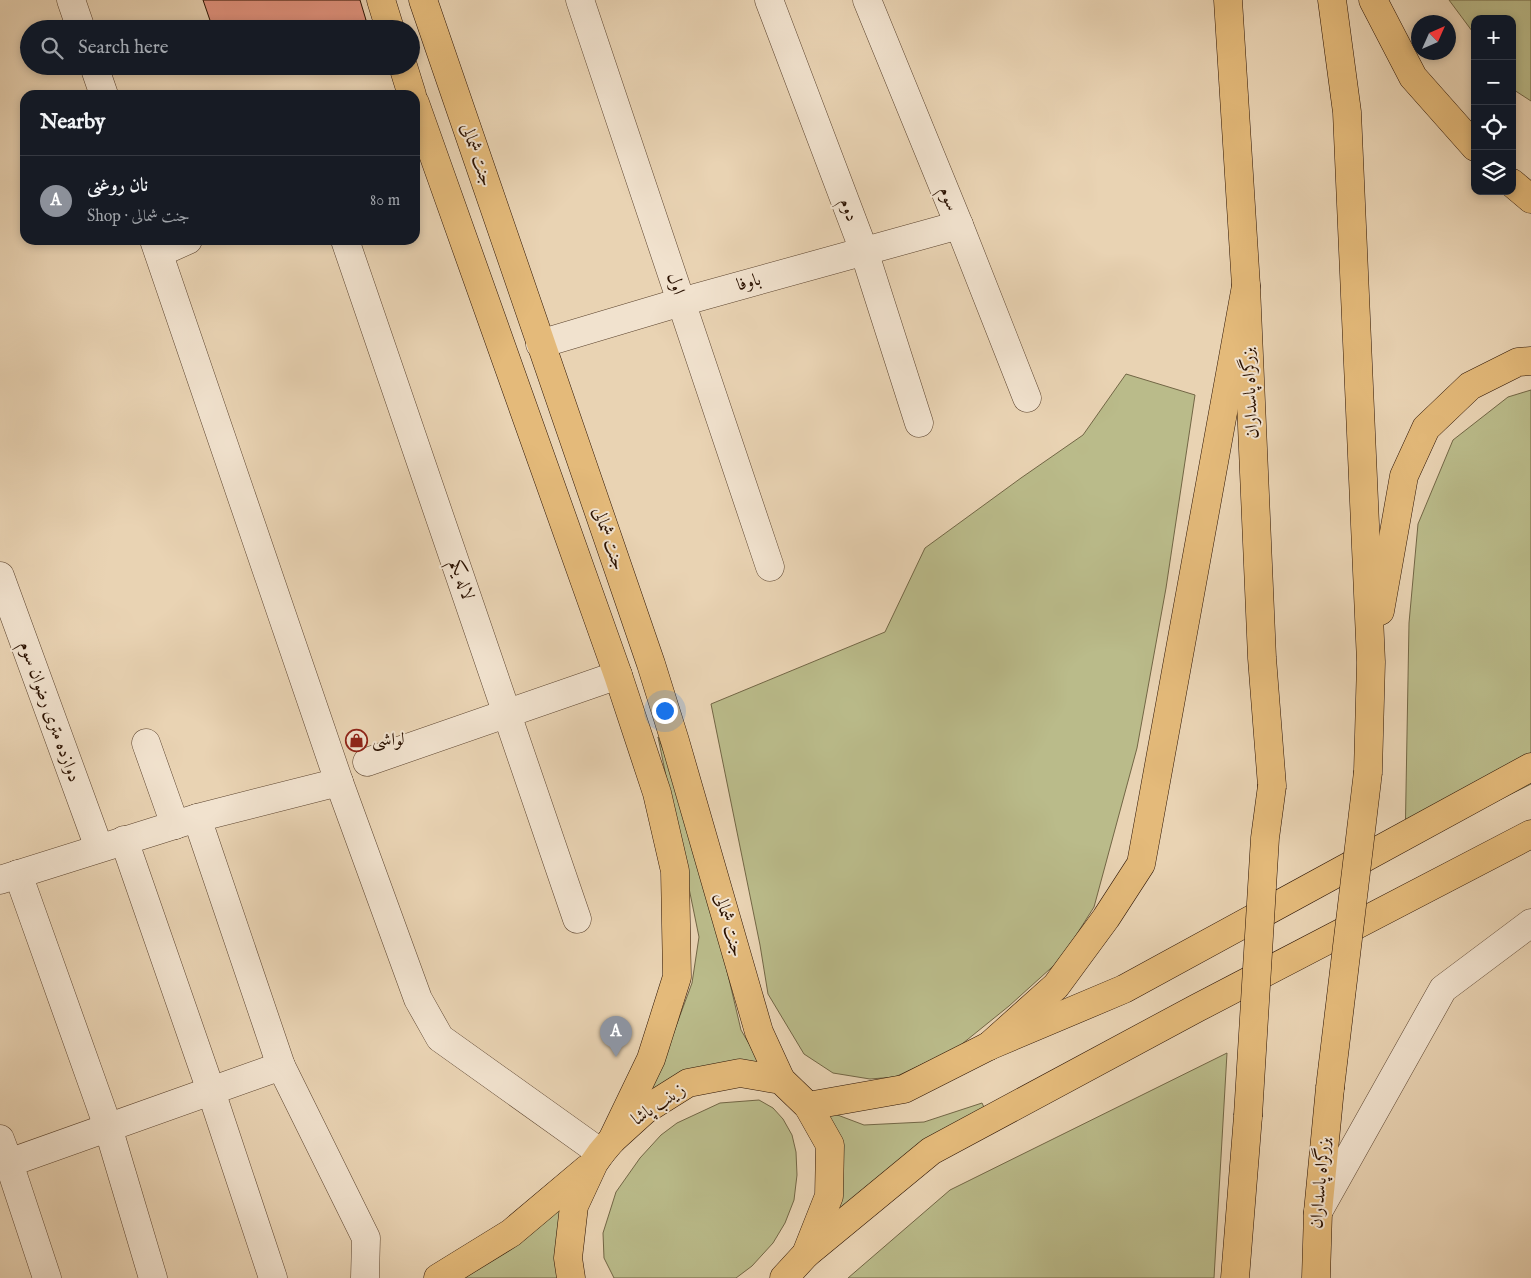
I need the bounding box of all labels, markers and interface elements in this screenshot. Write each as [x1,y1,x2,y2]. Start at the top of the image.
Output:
north arrow [1411,15,1456,60]
map controls [1471,15,1516,195]
button: + [1471,15,1516,60]
search box [20,20,420,75]
icon: search [38,34,66,62]
text: Search here [78,36,169,60]
button: − [1471,60,1516,105]
button: locate [1471,105,1516,150]
text: Nearby [40,109,105,136]
street label: جنت شمالی [454,120,498,190]
button: layers [1471,150,1516,195]
text: نان روغنی [87,174,148,198]
street label: سوم [930,183,963,216]
text: A [51,191,61,211]
text: 80 m [370,191,400,211]
street label: دوم [830,195,863,226]
text: Shop · جنت شمالی [87,207,190,227]
street label: باوفا [734,269,764,297]
street label: اول [661,270,689,298]
street label: بزرگراه پاسداران [1235,347,1265,439]
street label: جنت شمالی [586,504,630,574]
street label: لاله یکم [440,557,479,605]
street label: دوازده متری رضوان سوم [10,638,85,787]
your location [652,698,678,724]
shop icon: لواشی [344,728,368,752]
place label: لواشی [372,729,405,752]
street label: جنت شمالی [708,890,748,960]
pin: A [600,1016,632,1057]
street label: زینب پاشا [628,1079,690,1131]
street label: بزرگراه پاسداران [1304,1136,1336,1230]

